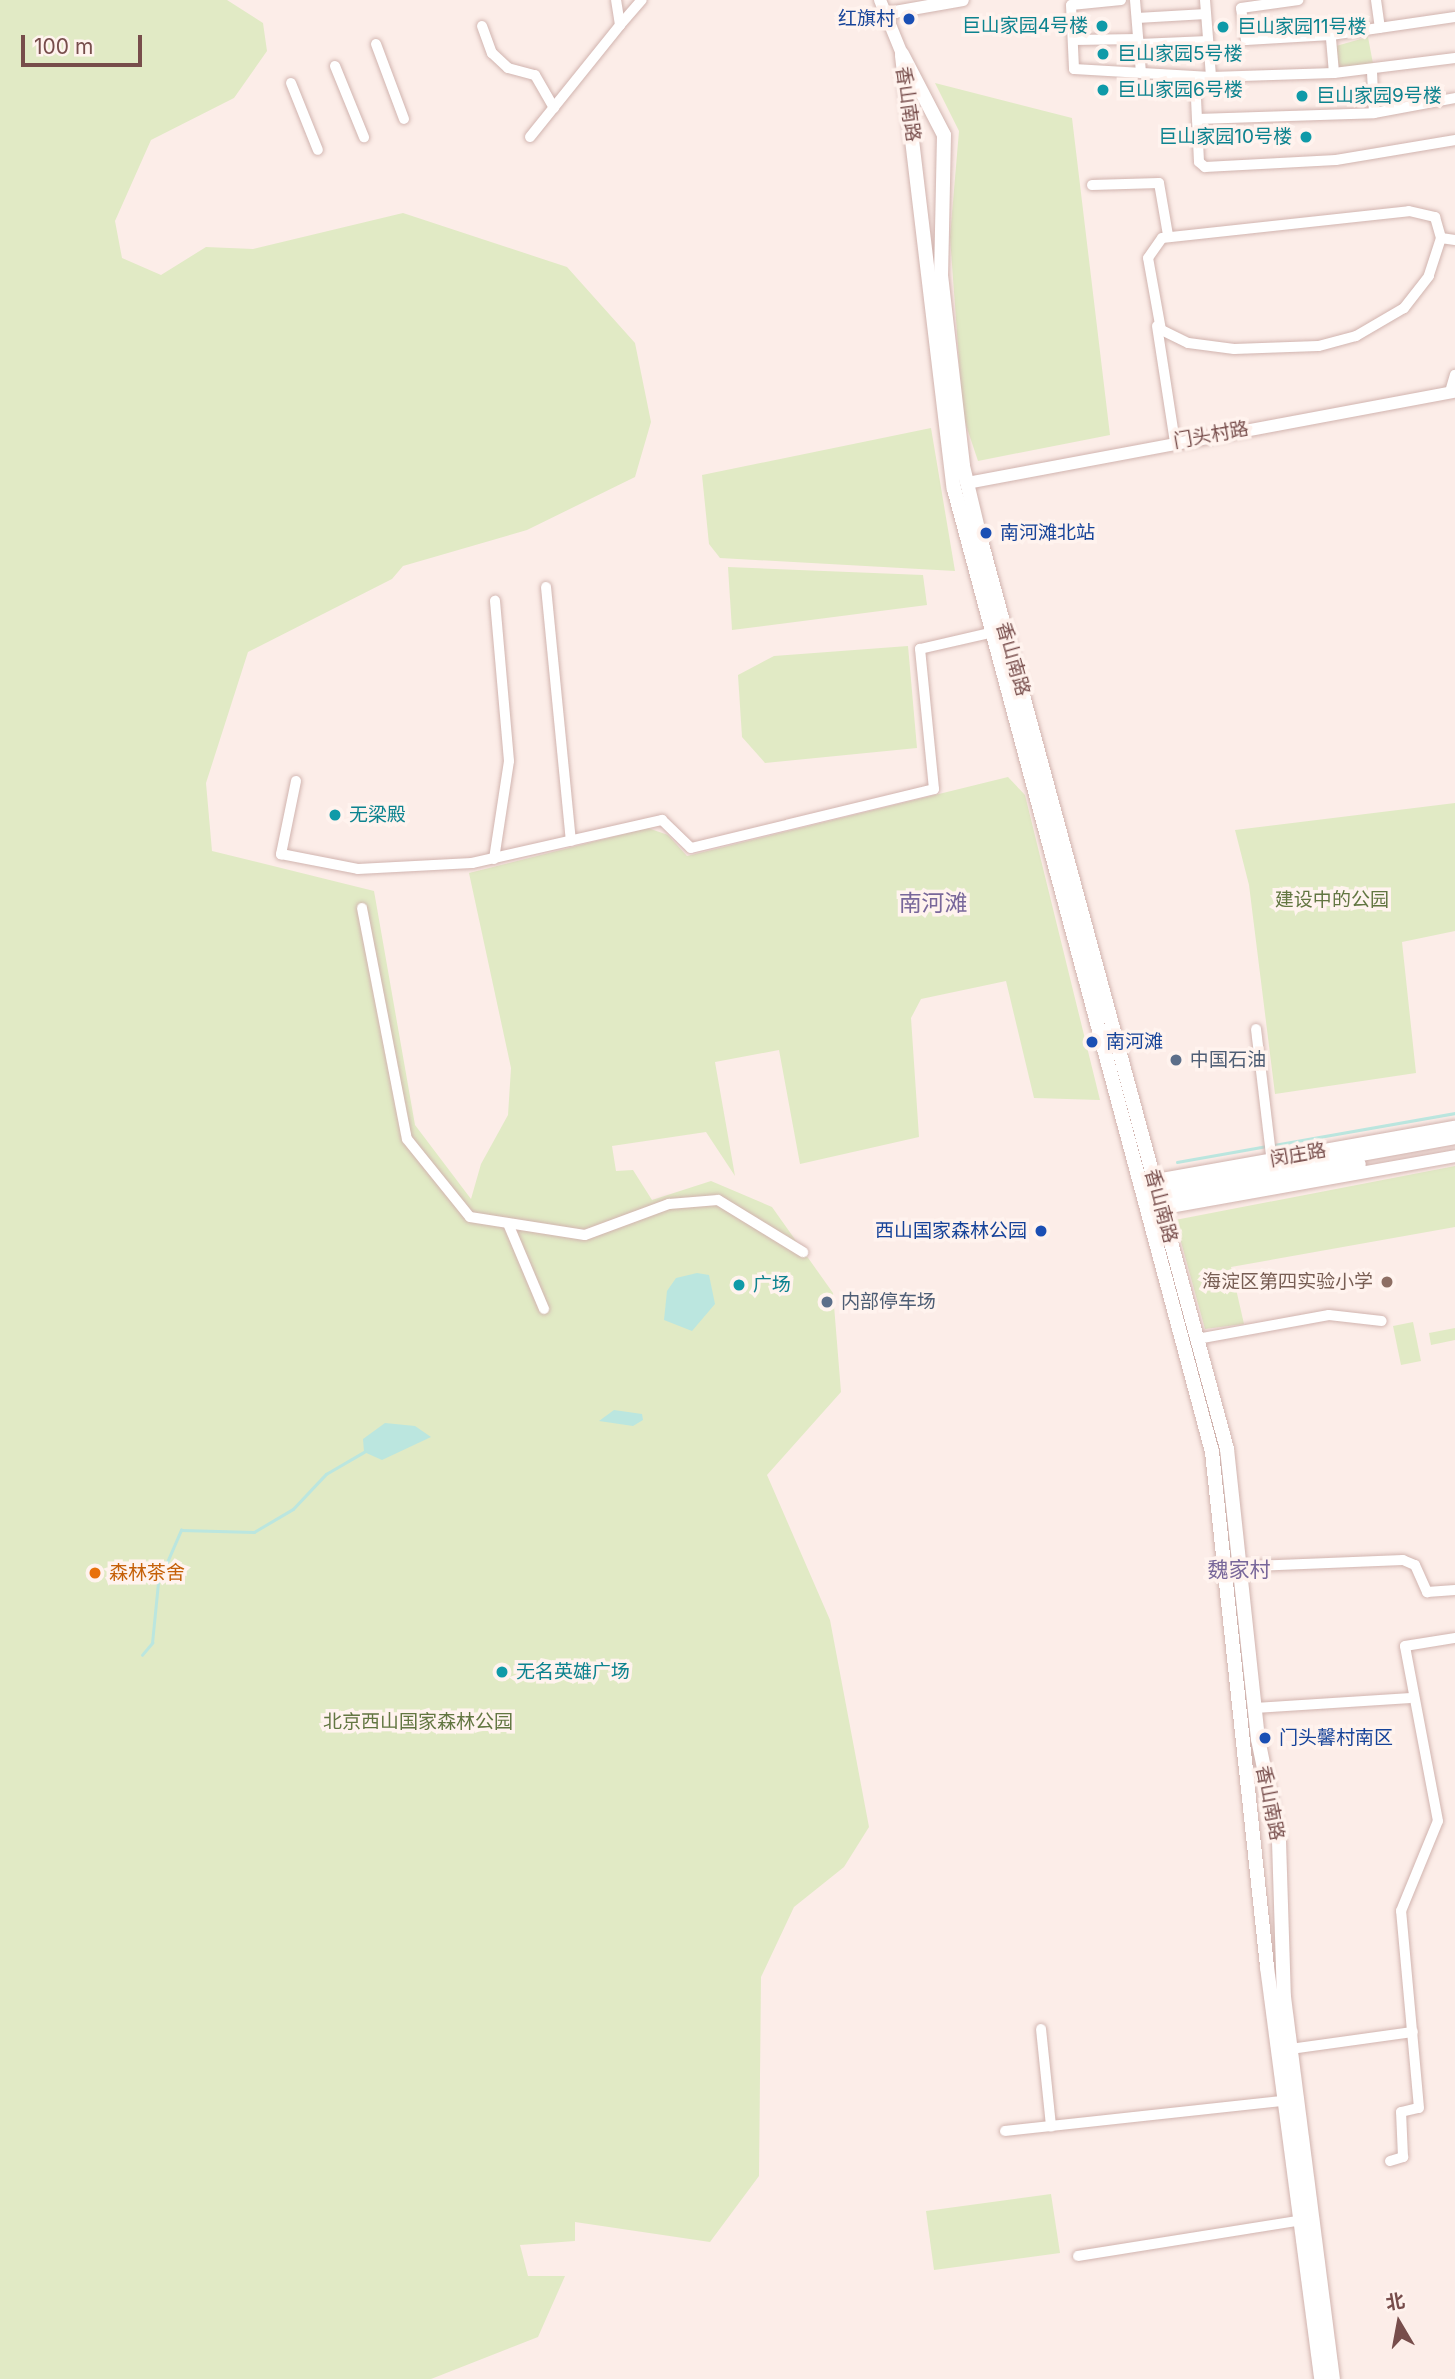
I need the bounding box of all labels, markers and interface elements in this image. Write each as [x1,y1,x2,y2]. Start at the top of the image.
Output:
place label: 红旗村 [838,8,895,30]
marker: 红旗村 [901,11,917,27]
place label: 巨山家园4号楼 [962,15,1088,37]
place label: 巨山家园11号楼 [1237,16,1366,38]
marker: 巨山家园4号楼 [1094,18,1110,34]
marker: 巨山家园11号楼 [1215,19,1231,35]
scale bar [24,21,145,65]
text: 100 m [34,34,93,59]
place label: 巨山家园5号楼 [1117,43,1243,65]
marker: 巨山家园5号楼 [1095,46,1111,62]
street label: 香山南路 [891,65,925,143]
place label: 巨山家园6号楼 [1117,79,1243,101]
marker: 巨山家园6号楼 [1095,82,1111,98]
place label: 巨山家园9号楼 [1316,85,1442,107]
marker: 巨山家园9号楼 [1294,88,1310,104]
place label: 巨山家园10号楼 [1158,126,1292,148]
marker: 巨山家园10号楼 [1298,129,1314,145]
street label: 门头村路 [1172,417,1250,453]
place label: 南河滩北站 [1000,522,1095,544]
marker: 南河滩北站 [978,525,994,541]
street label: 香山南路 [992,619,1034,699]
place label: 无梁殿 [349,804,406,826]
marker: 无梁殿 [327,807,343,823]
district label: 南河滩 [899,889,967,917]
park label: 建设中的公园 [1275,889,1389,911]
place label: 南河滩 [1106,1031,1163,1053]
marker: 南河滩 [1084,1034,1100,1050]
place label: 中国石油 [1190,1049,1266,1071]
marker: 中国石油 [1168,1052,1184,1068]
street label: 闵庄路 [1268,1139,1328,1171]
street label: 香山南路 [1140,1166,1182,1246]
place label: 西山国家森林公园 [875,1220,1027,1242]
marker: 西山国家森林公园 [1033,1223,1049,1239]
place label: 海淀区第四实验小学 [1202,1271,1373,1293]
place label: 广场 [753,1274,791,1296]
marker: 海淀区第四实验小学 [1379,1274,1395,1290]
marker: 广场 [731,1277,747,1293]
place label: 内部停车场 [841,1291,936,1313]
marker: 内部停车场 [819,1294,835,1310]
district label: 魏家村 [1208,1557,1270,1583]
place label: 森林茶舍 [109,1562,185,1584]
marker: 森林茶舍 [87,1565,103,1581]
place label: 无名英雄广场 [516,1661,630,1683]
marker: 无名英雄广场 [494,1664,510,1680]
park label: 北京西山国家森林公园 [323,1711,513,1733]
place label: 门头馨村南区 [1279,1727,1393,1749]
marker: 门头馨村南区 [1257,1730,1273,1746]
street label: 香山南路 [1252,1764,1288,1842]
north arrow [1364,2288,1434,2358]
text: 北 [1384,2289,1407,2315]

